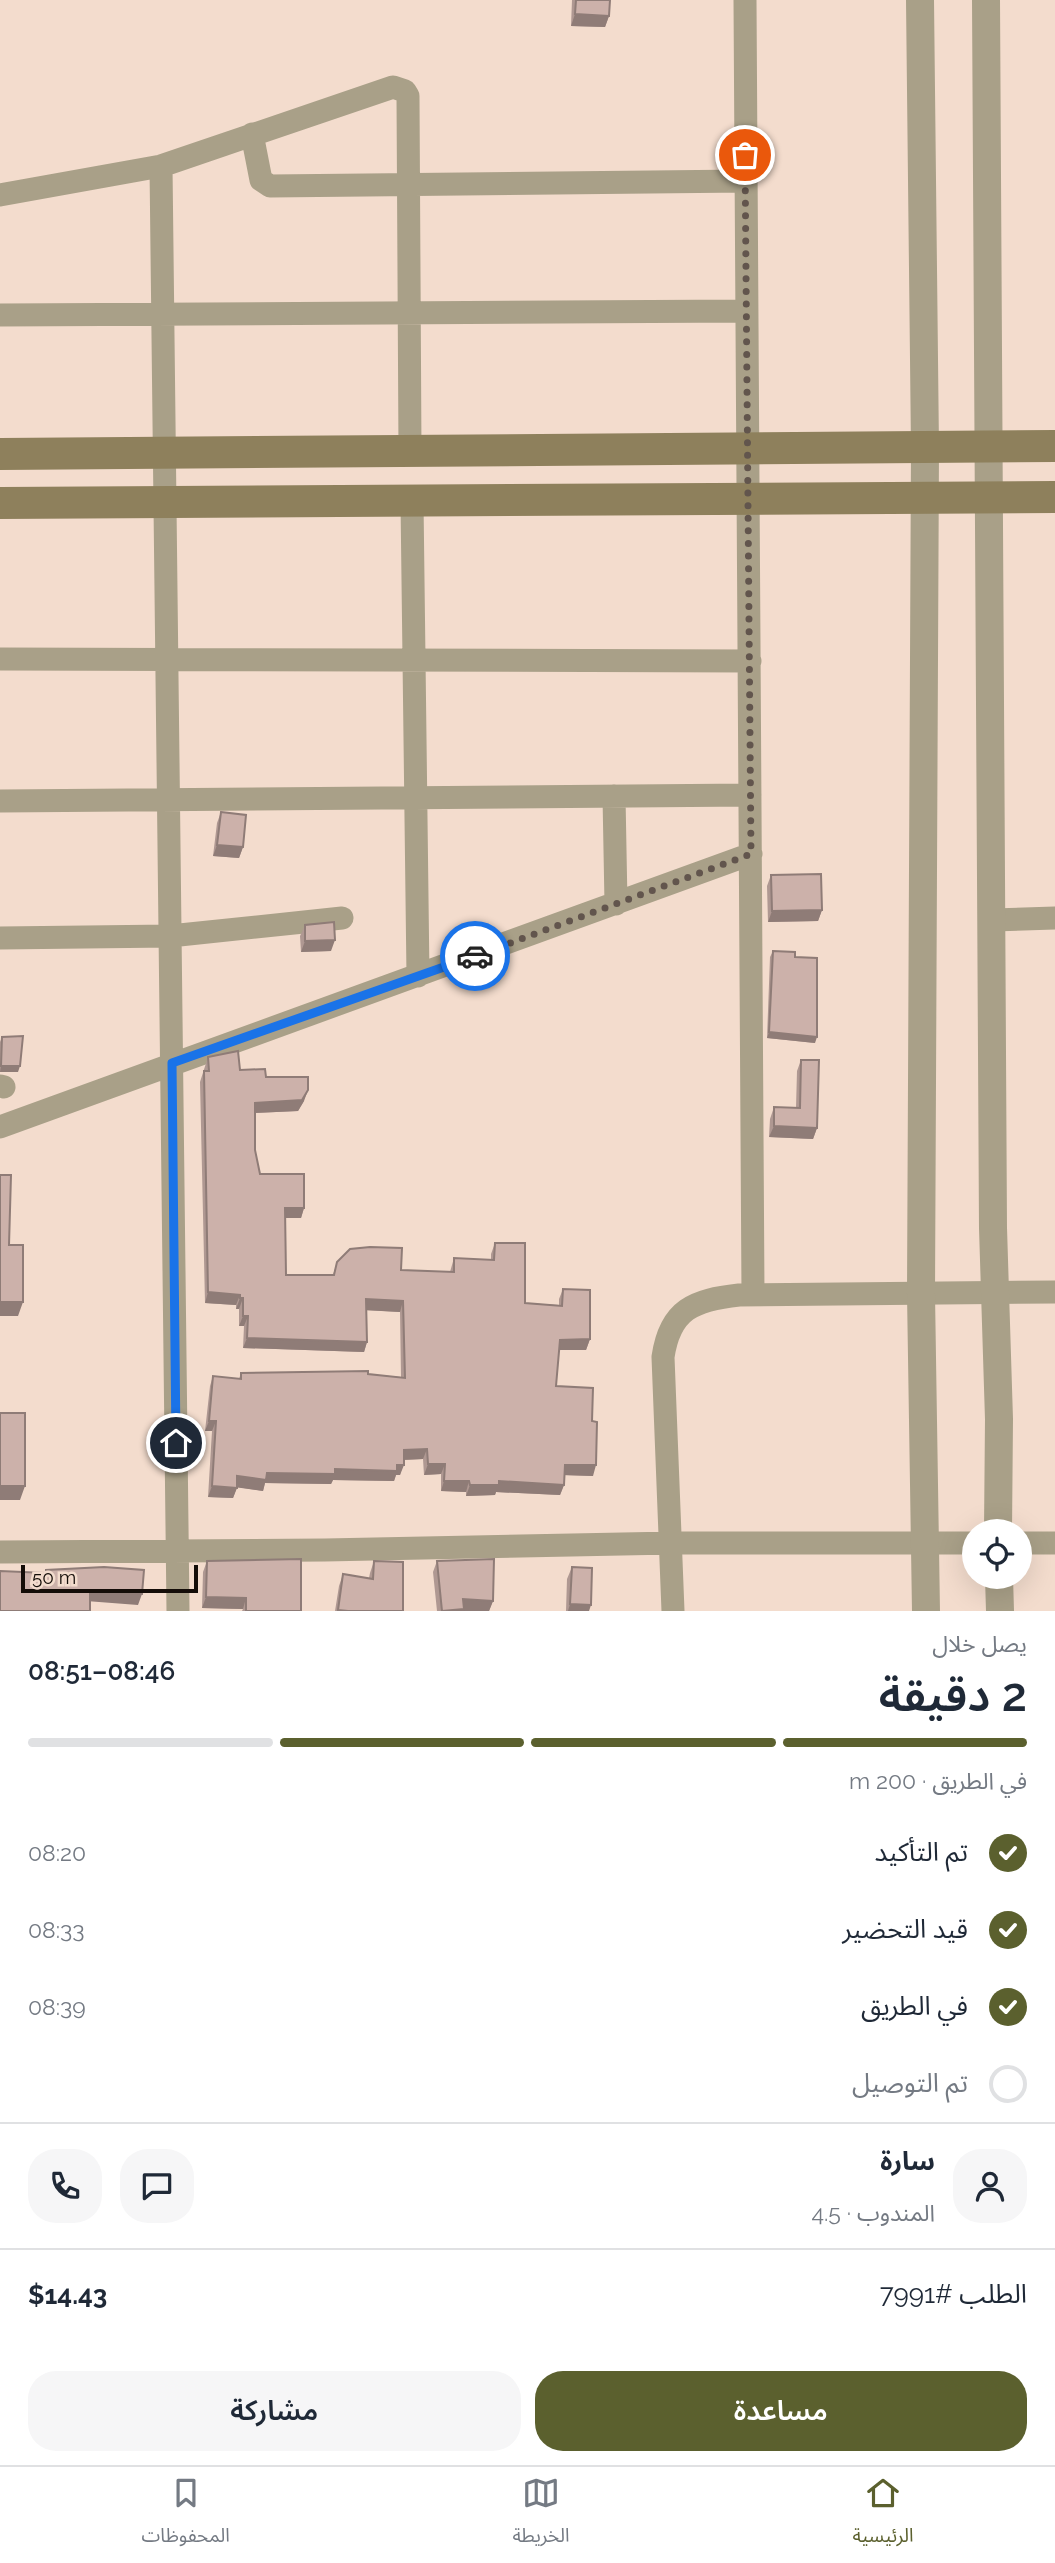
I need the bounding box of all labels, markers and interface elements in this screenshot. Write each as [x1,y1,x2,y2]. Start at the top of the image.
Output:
pin [715,125,775,185]
icon: bag [726,136,764,174]
courier [440,921,510,991]
icon: car [456,937,494,975]
pin [146,1413,206,1473]
icon: home [157,1424,195,1462]
map controls [962,1519,1032,1589]
button: locate [962,1519,1032,1589]
scale bar [21,1562,198,1594]
text: 50 m [32,1566,76,1588]
text: يصل خلال [932,1630,1027,1657]
text: 08:46–08:51 [28,1656,175,1686]
text: 2 دقيقة [879,1668,1027,1722]
text: في الطريق · 200 m [849,1767,1027,1794]
icon: check [989,1834,1027,1872]
text: تم التأكيد [875,1837,968,1867]
text: 08:20 [28,1839,86,1866]
icon: check [989,1911,1027,1949]
text: قيد التحضير [842,1914,968,1944]
text: 08:33 [28,1916,85,1943]
icon: check [989,1988,1027,2026]
text: في الطريق [861,1991,968,2021]
text: 08:39 [28,1993,86,2020]
text: تم التوصيل [852,2068,968,2098]
text: سارة [880,2146,935,2176]
button: phone [28,2149,102,2223]
button: chat [120,2149,194,2223]
button: person [953,2149,1027,2223]
text: المندوب · 4.5 [811,2199,935,2226]
text: الطلب #7991 [880,2279,1027,2309]
text: $14.43 [28,2280,107,2310]
button: مشاركة [28,2371,521,2451]
button: مساعدة [535,2371,1027,2451]
tab: المحفوظات [141,2474,230,2556]
tab: الخريطة [513,2474,570,2556]
tab: الرئيسية [852,2474,914,2556]

